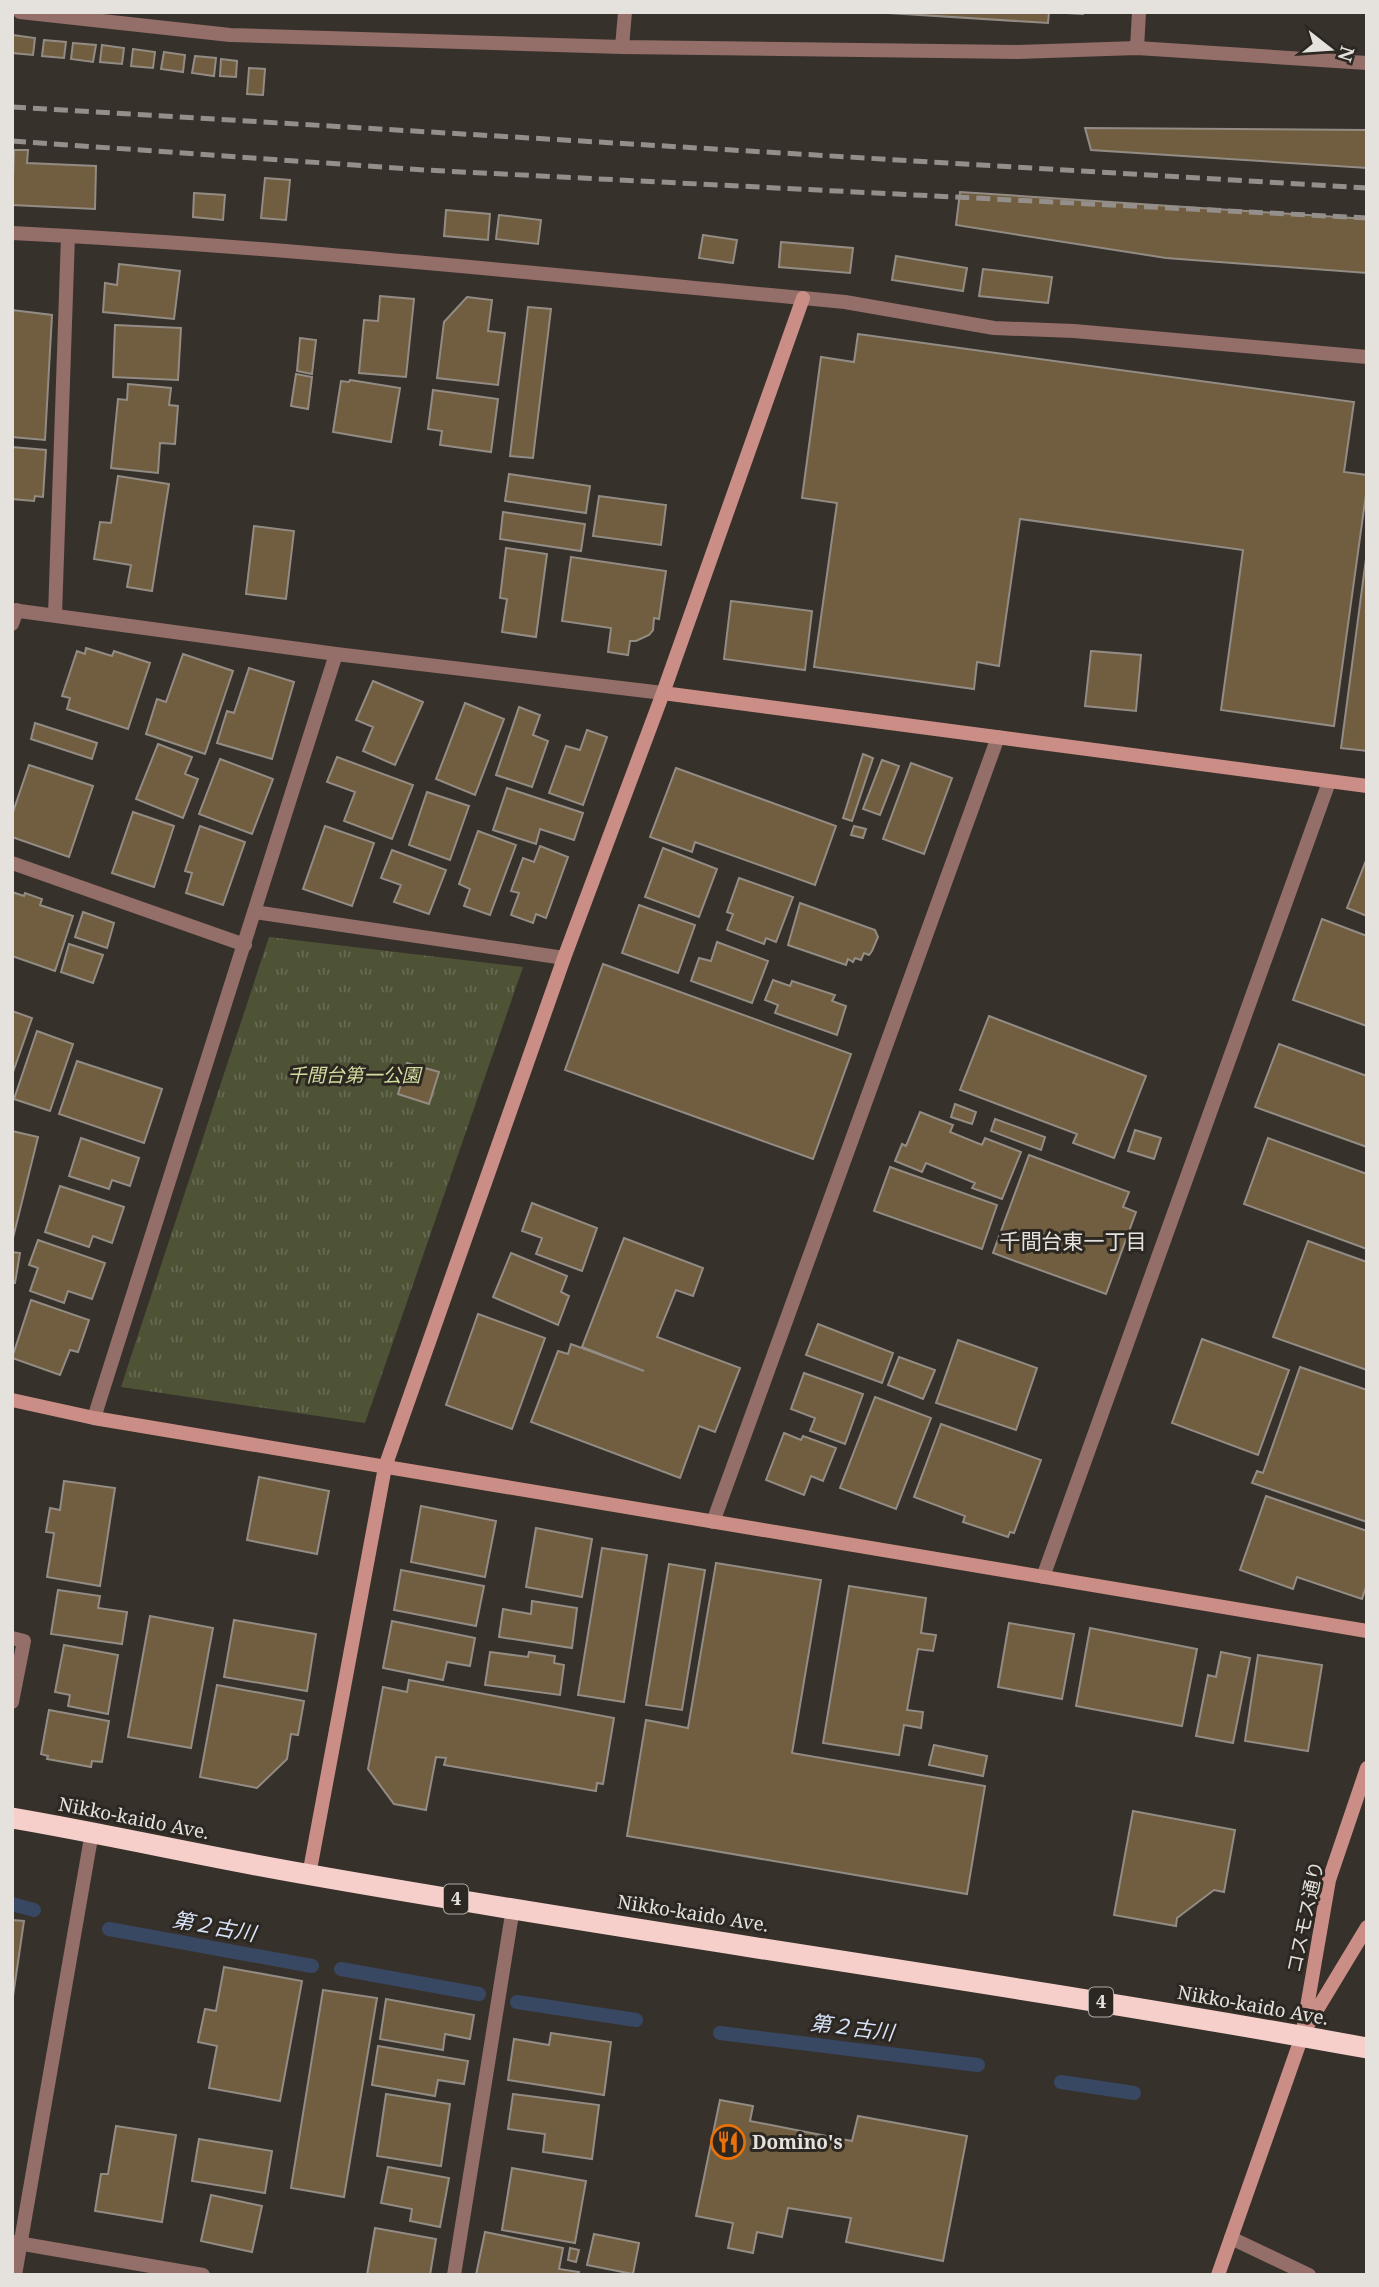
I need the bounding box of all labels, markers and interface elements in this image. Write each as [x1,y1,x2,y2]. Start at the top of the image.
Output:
north arrow [1295,14,1365,84]
text: N [1332,43,1361,65]
park label: 千間台第一公園 [287,1062,423,1088]
district label: 千間台東一丁目 [1000,1227,1147,1255]
street label: Nikko-kaido Ave. [56,1791,212,1845]
street label: コスモス通り [1280,1859,1330,1975]
road number: 4 [444,1884,468,1913]
street label: Nikko-kaido Ave. [615,1888,771,1938]
water label: 第２古川 [170,1905,260,1947]
street label: Nikko-kaido Ave. [1175,1979,1331,2031]
road number: 4 [1089,1988,1113,2016]
water label: 第２古川 [809,2008,897,2046]
restaurant icon: Domino's [709,2123,747,2161]
place label: Domino's [752,2129,843,2155]

